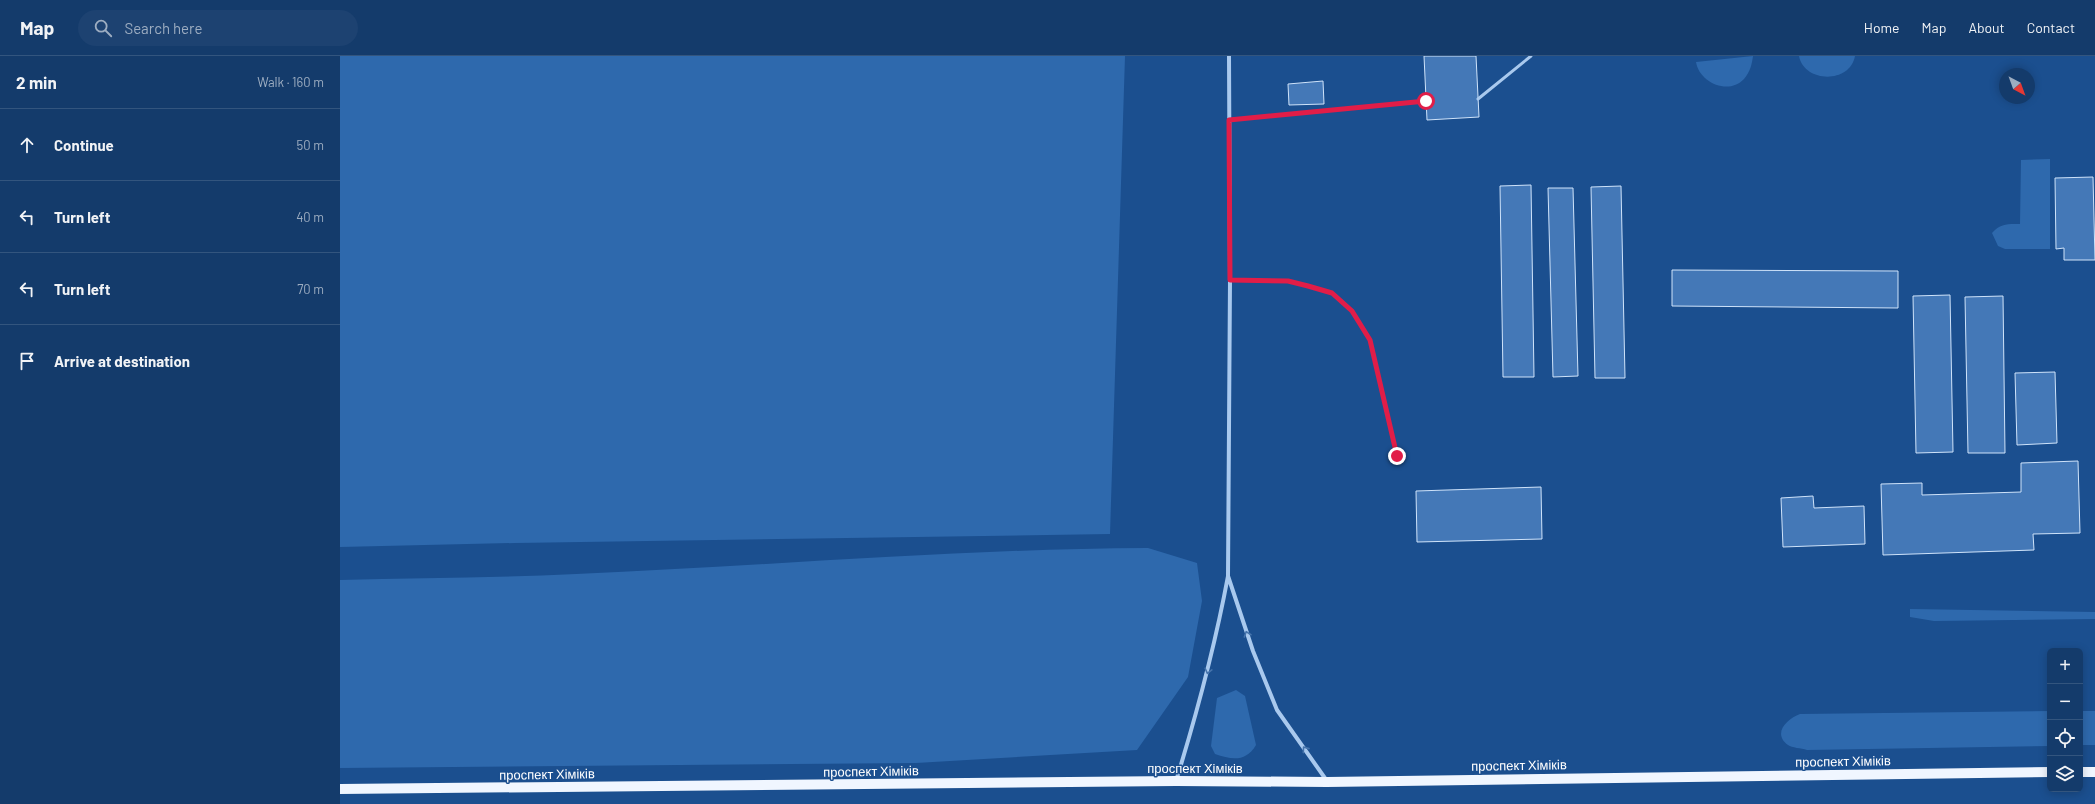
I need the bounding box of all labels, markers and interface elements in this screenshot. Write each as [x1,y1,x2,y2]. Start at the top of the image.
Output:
search box [78,10,358,46]
text: Map [20,16,54,39]
icon: search [92,17,114,39]
text: Search here [124,19,202,37]
text: Home [1864,19,1900,36]
text: Map [1922,19,1946,36]
text: About [1968,19,2005,36]
text: Contact [2027,19,2075,36]
north arrow [1999,68,2035,104]
text: 2 min [16,72,57,92]
text: Walk · 160 m [257,74,324,90]
route start [1417,92,1435,110]
icon: ahead [16,134,38,156]
text: Continue [54,136,114,154]
text: 50 m [297,137,324,153]
icon: left [16,206,38,228]
text: Turn left [54,208,110,226]
text: 40 m [296,209,324,225]
icon: left [16,278,38,300]
text: Turn left [54,280,110,298]
text: 70 m [297,281,324,297]
icon: arrive [16,350,38,372]
text: Arrive at destination [54,352,190,370]
route end [1388,447,1406,465]
one-way arrow [1244,630,1252,637]
map controls [2047,648,2083,792]
button: + [2047,648,2083,684]
one-way arrow [1204,667,1213,674]
button: − [2047,684,2083,720]
button: locate [2047,720,2083,756]
one-way arrow [1303,747,1310,754]
street label: проспект Хіміків [1795,752,1891,770]
street label: проспект Хіміків [1471,756,1567,774]
button: layers [2047,756,2083,792]
street label: проспект Хіміків [1147,760,1243,776]
street label: проспект Хіміків [823,762,919,780]
street label: проспект Хіміків [499,765,595,783]

